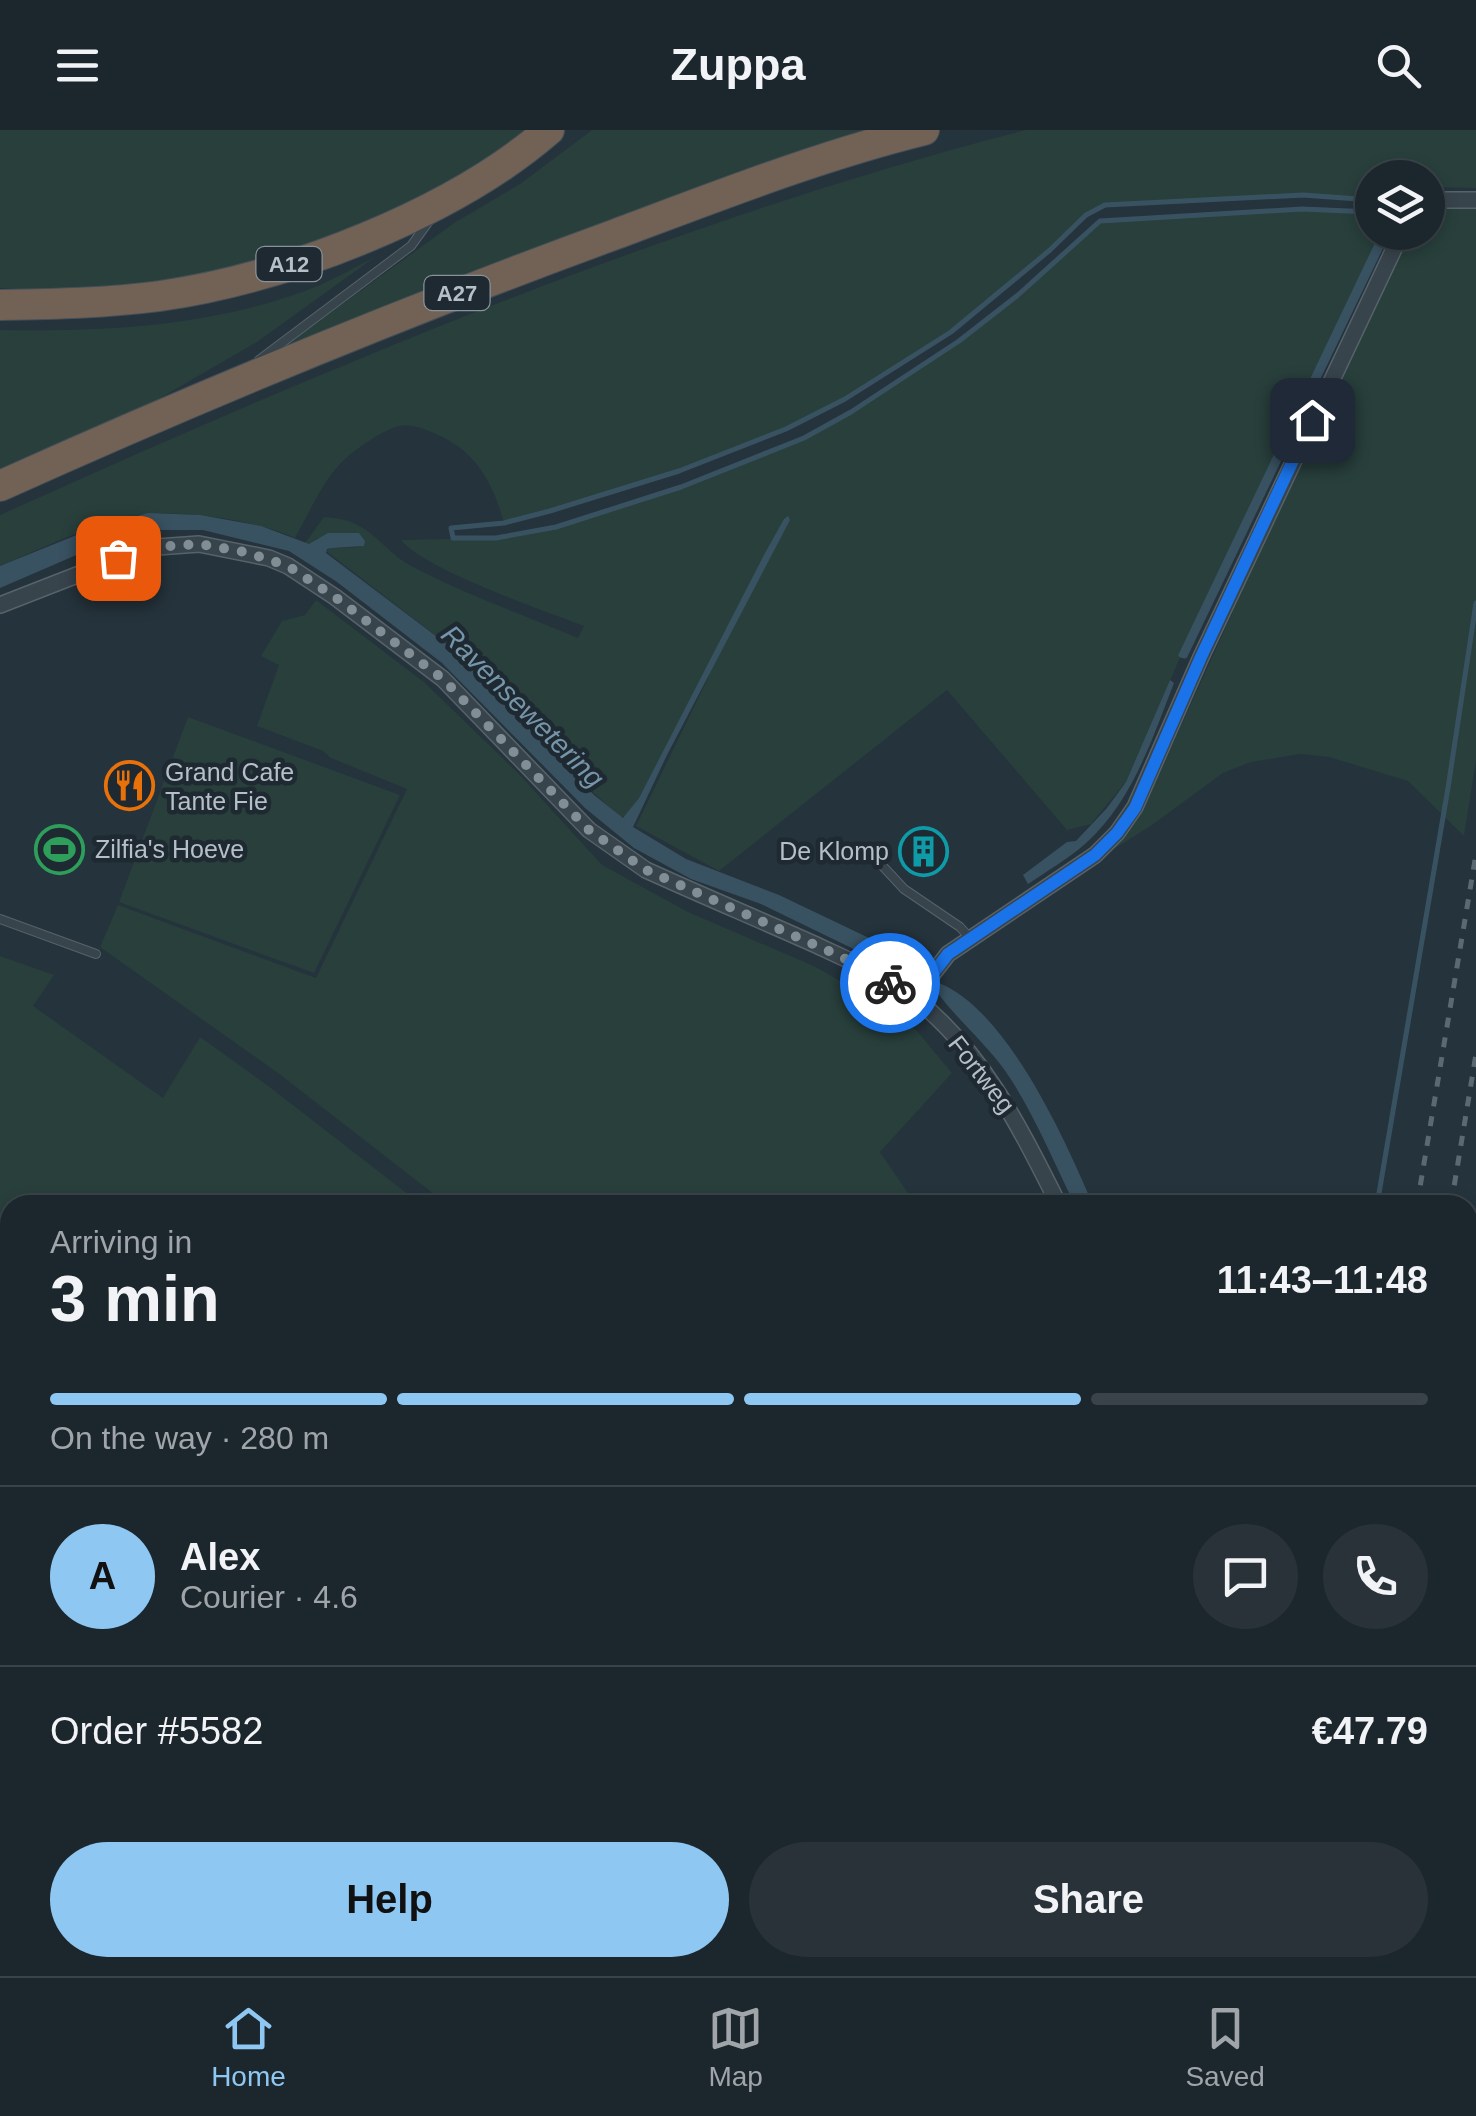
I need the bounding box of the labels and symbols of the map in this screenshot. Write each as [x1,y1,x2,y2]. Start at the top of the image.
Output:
road number: A12 [256,247,322,281]
road number: A27 [424,276,490,310]
pin [1270,378,1355,463]
pin [76,516,161,601]
water label: Ravensewetering [435,619,610,794]
place label: Grand Cafe Tante Fie [165,758,294,815]
restaurant icon: Grand Cafe Tante Fie [104,760,156,812]
sports icon: Zilfia's Hoeve [34,823,86,875]
building icon: De Klomp [898,825,950,877]
place label: Zilfia's Hoeve [95,835,244,863]
place label: De Klomp [779,837,889,865]
courier [840,933,940,1033]
street label: Fortweg [943,1030,1021,1118]

